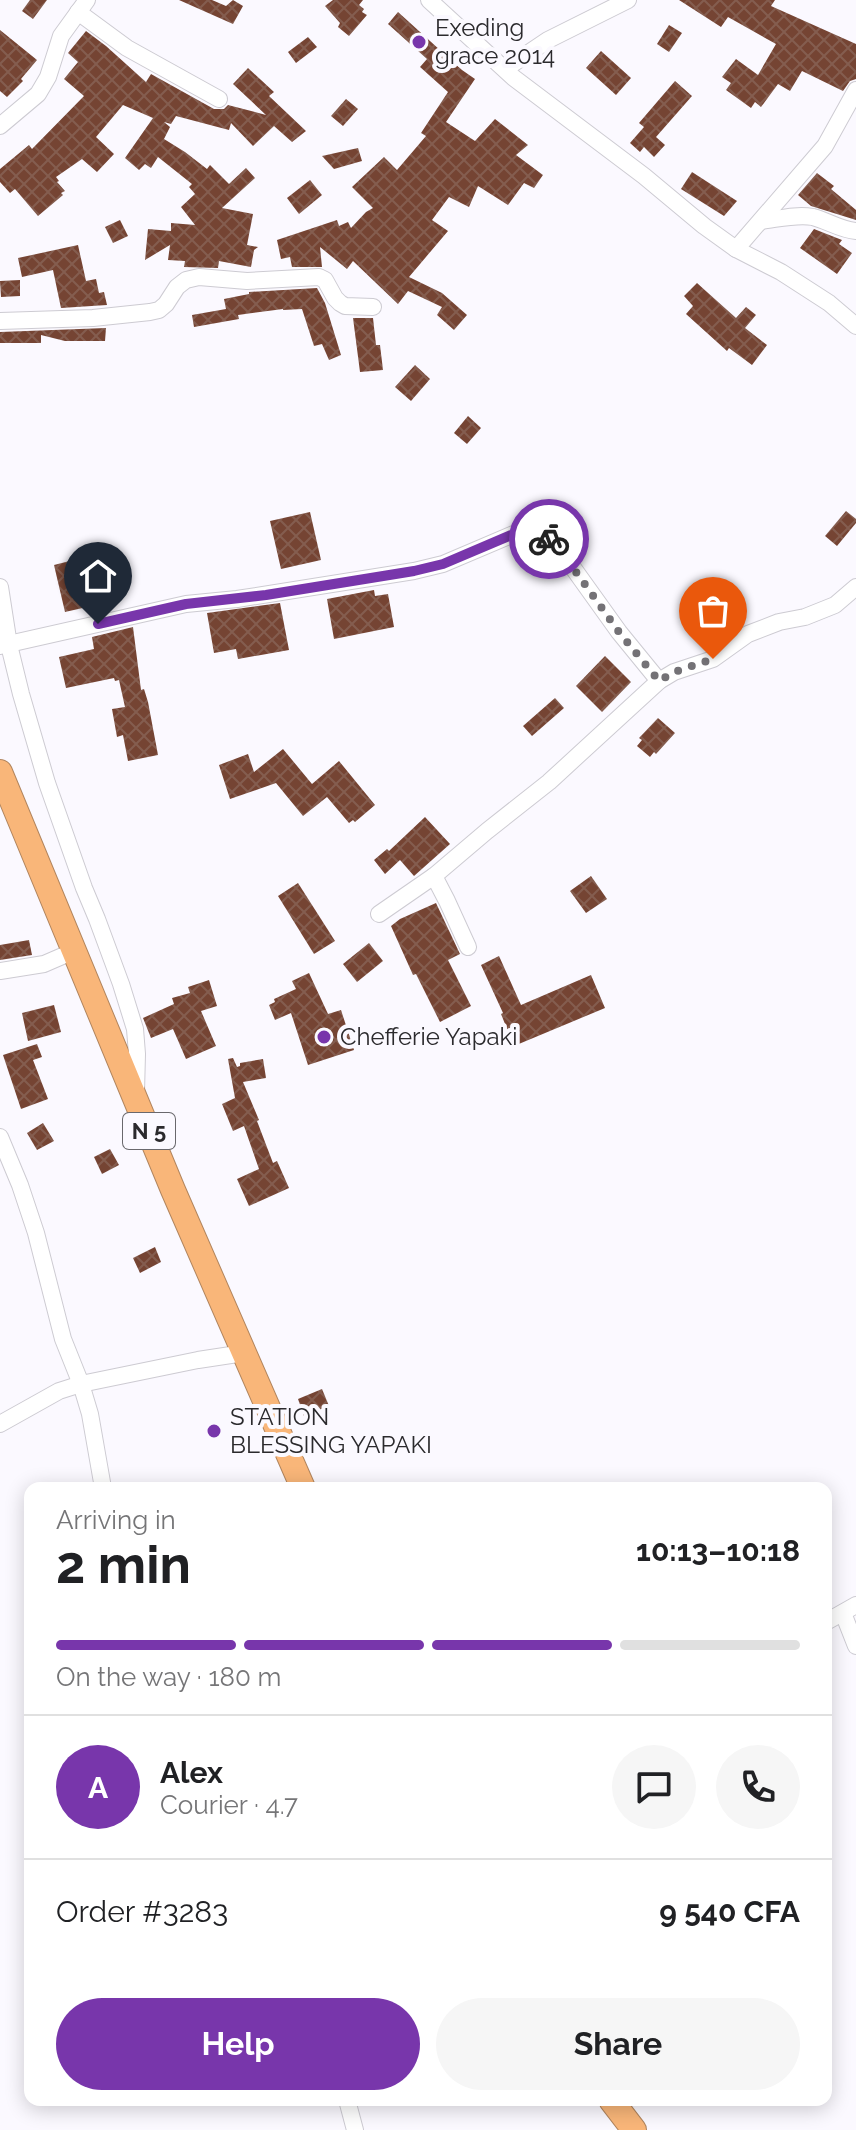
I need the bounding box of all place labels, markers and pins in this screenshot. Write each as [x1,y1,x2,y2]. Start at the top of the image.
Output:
place label: Exeding grace 2014 [435,13,555,70]
marker: Exeding grace 2014 [410,33,428,51]
pin [64,542,132,624]
pin [679,577,747,659]
place label: Chefferie Yapaki [340,1022,517,1051]
marker: Chefferie Yapaki [315,1028,333,1046]
place label: STATION BLESSING YAPAKI [230,1402,432,1459]
marker: STATION BLESSING YAPAKI [205,1422,223,1440]

